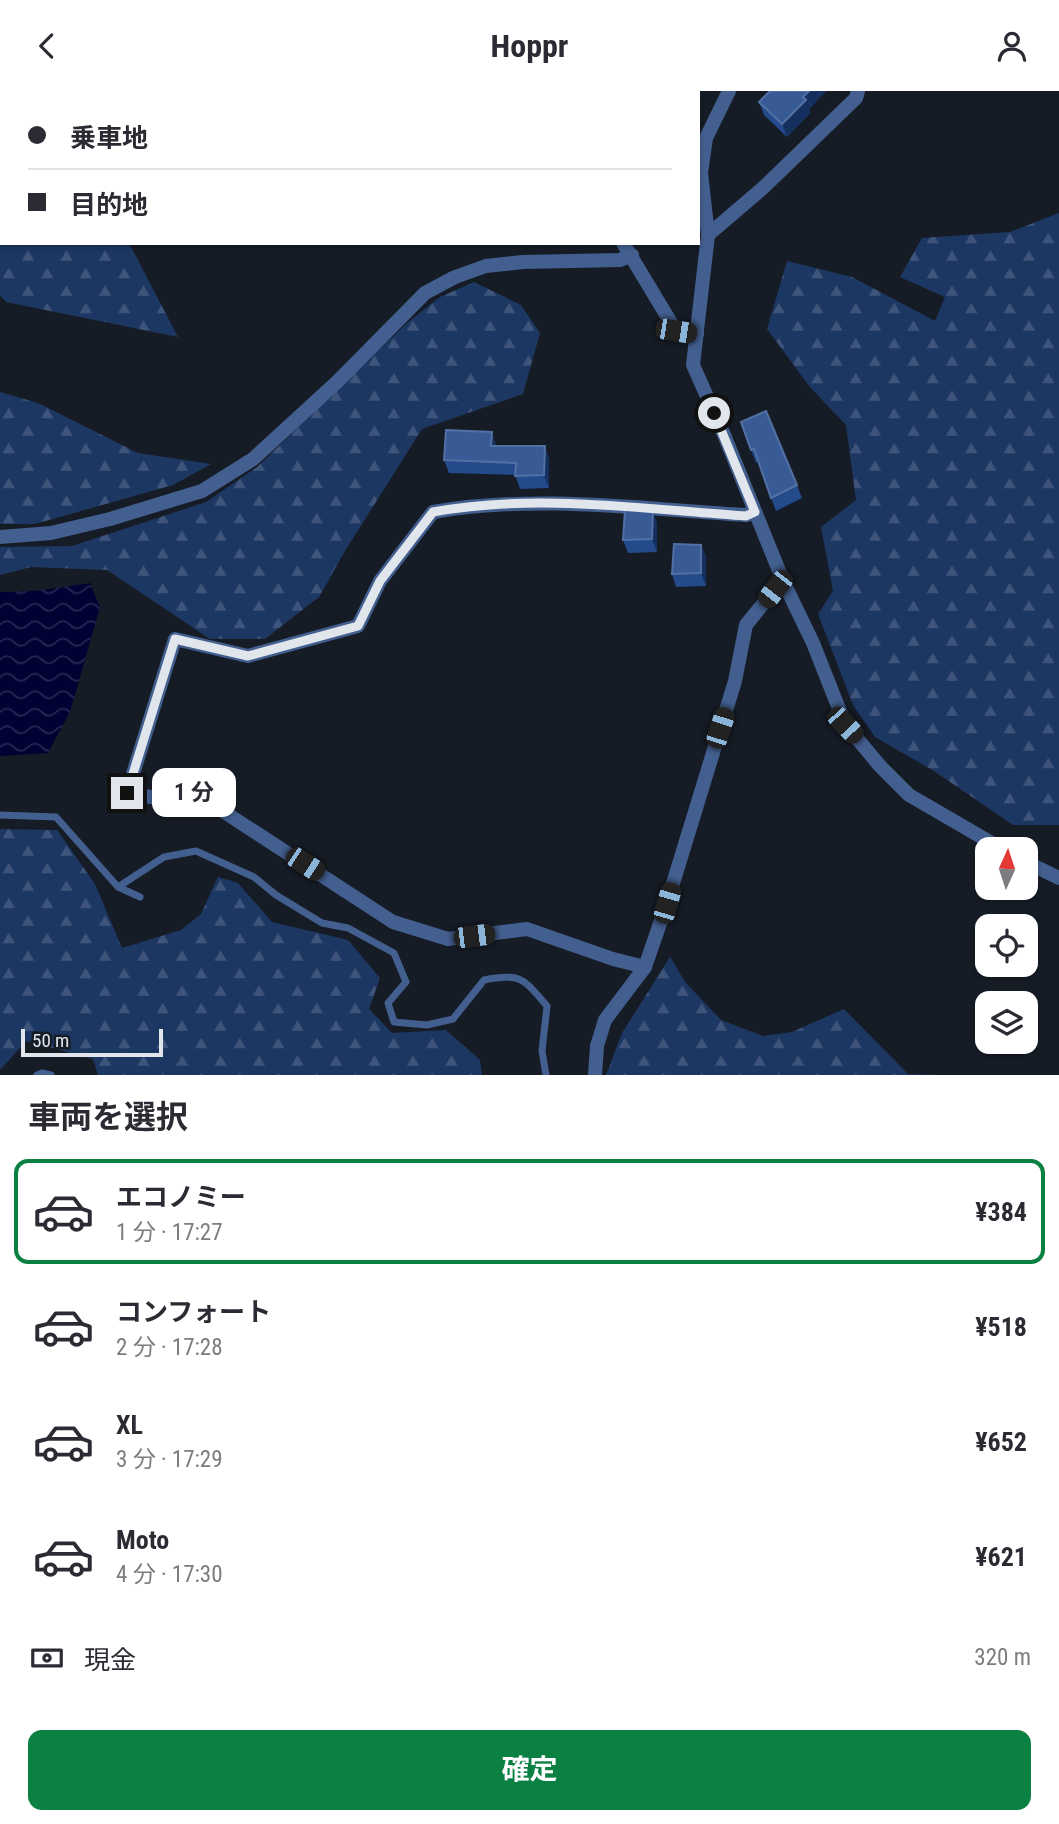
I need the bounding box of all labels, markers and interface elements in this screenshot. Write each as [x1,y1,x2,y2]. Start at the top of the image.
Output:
icon: back [28,27,66,65]
text: Hoppr [491,27,568,65]
icon: person [993,27,1031,65]
text: 乗車地 [70,123,148,153]
text: 目的地 [70,190,148,220]
car [654,317,699,345]
route start [698,397,730,429]
car [754,566,797,612]
car [823,702,868,748]
car [704,705,737,751]
callout: 1 分 [152,769,235,817]
route end [111,777,143,809]
text: 1 分 [174,779,214,806]
north arrow [975,837,1038,899]
map controls [975,837,1038,1054]
car [282,844,329,884]
car [652,880,683,926]
button: locate [975,914,1038,977]
car [452,923,497,949]
button: layers [975,991,1038,1054]
scale bar [21,1026,163,1058]
text: 50 m [32,1029,69,1052]
text: 車両を選択 [28,1098,188,1136]
icon: car [32,1180,95,1243]
text: エコノミー [116,1182,246,1212]
text: ¥384 [975,1197,1027,1227]
text: 1 分 · 17:27 [116,1219,223,1246]
icon: car [32,1295,95,1358]
text: コンフォート [116,1297,271,1327]
text: ¥518 [975,1312,1027,1342]
text: 2 分 · 17:28 [116,1334,223,1361]
icon: car [32,1410,95,1473]
text: XL [116,1410,143,1440]
text: ¥652 [975,1427,1027,1457]
text: 3 分 · 17:29 [116,1446,223,1473]
icon: car [32,1525,95,1588]
text: Moto [116,1525,169,1555]
text: ¥621 [975,1542,1027,1572]
text: 4 分 · 17:30 [116,1561,223,1588]
icon: cash [28,1639,66,1677]
text: 320 m [974,1644,1031,1671]
text: 現金 [84,1645,136,1675]
button: 確定 [28,1730,1031,1810]

